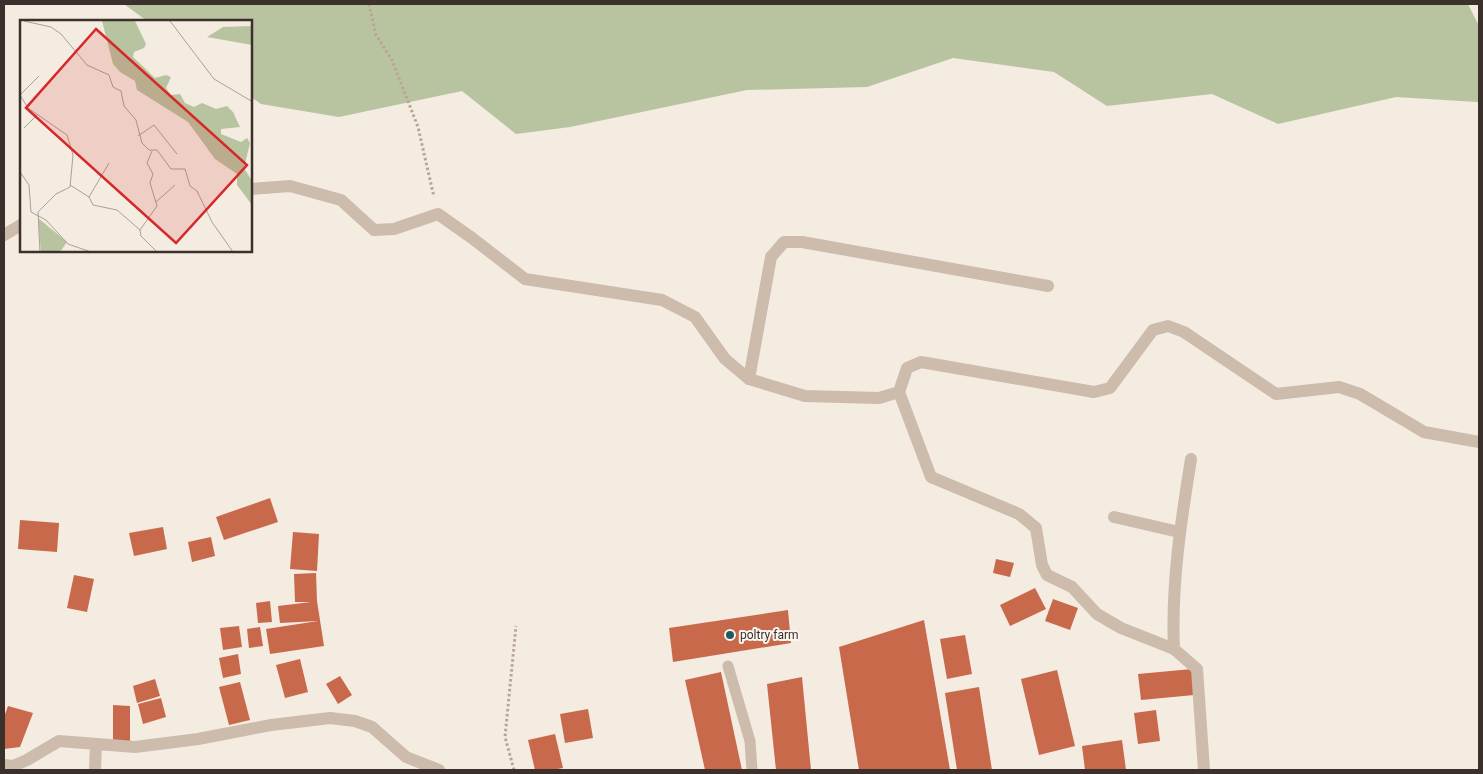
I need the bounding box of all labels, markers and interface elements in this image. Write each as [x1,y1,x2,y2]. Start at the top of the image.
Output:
inset map [20,20,252,252]
place label: poltry farm [740,628,799,642]
marker: poltry farm [724,629,736,641]

